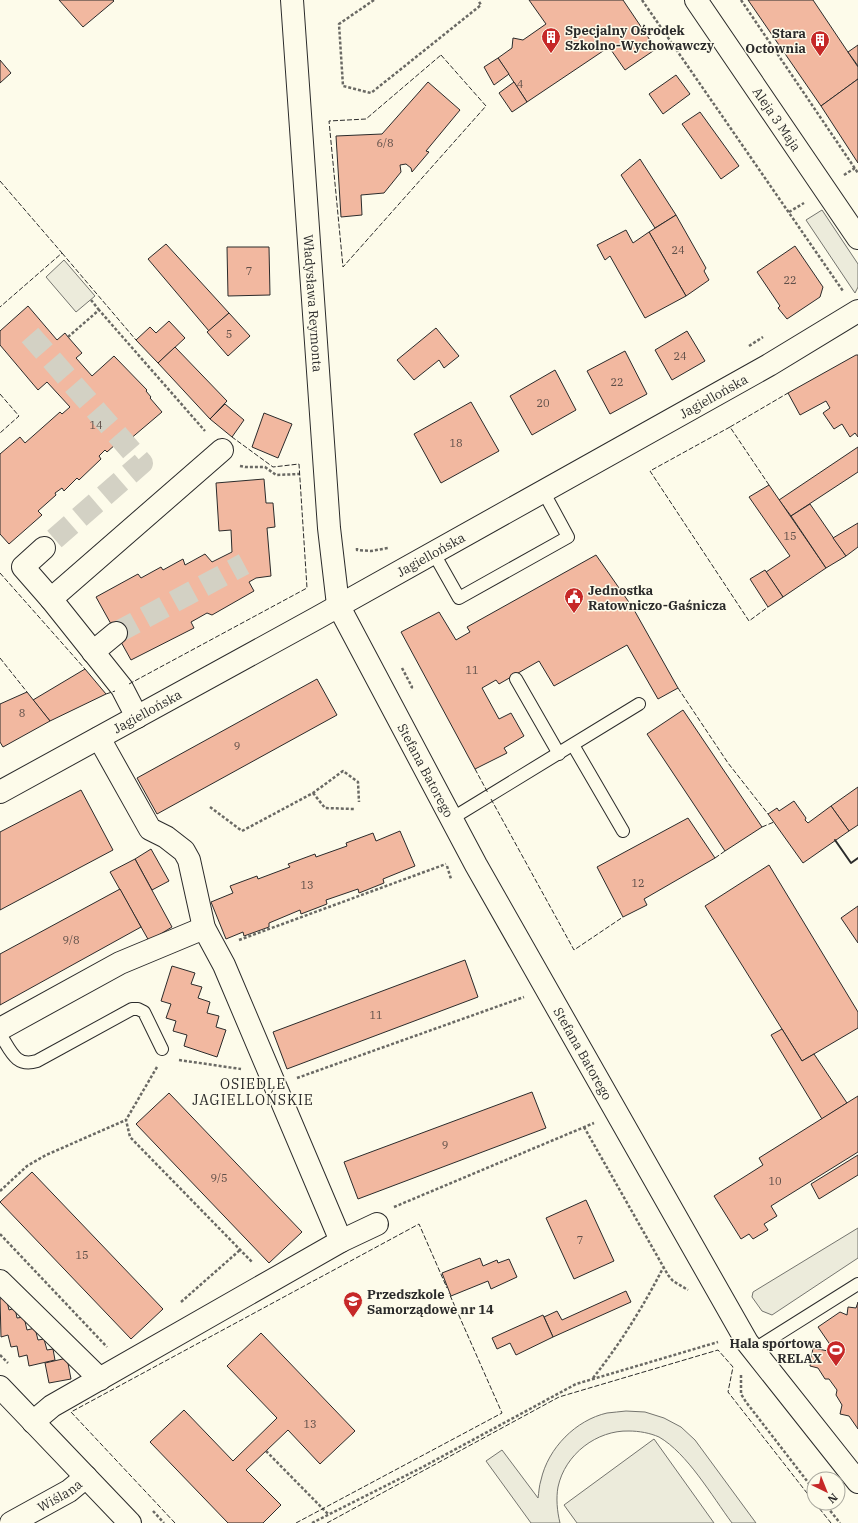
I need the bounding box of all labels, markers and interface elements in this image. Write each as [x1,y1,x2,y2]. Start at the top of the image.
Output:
place label: Specjalny Ośrodek Szkolno-Wychowawczy [565,22,715,54]
place label: Stara Octownia [745,25,807,57]
building icon: Specjalny Ośrodek Szkolno-Wychowawczy [540,26,562,54]
building icon: Stara Octownia [809,29,831,57]
house number: 4 [517,77,524,91]
street label: Aleja 3 Maja [749,84,805,154]
house number: 6/8 [376,136,394,150]
street label: Władysława Reymonta [300,234,327,373]
house number: 24 [671,243,685,257]
house number: 7 [246,264,252,278]
house number: 22 [783,273,797,287]
house number: 5 [226,327,232,341]
house number: 24 [673,349,687,363]
street label: Jagiellońska [676,370,751,422]
house number: 22 [610,375,624,389]
house number: 20 [536,396,550,410]
house number: 14 [89,418,103,432]
house number: 18 [449,436,463,450]
street label: Jagiellońska [394,528,468,580]
house number: 15 [783,529,797,543]
place label: Jednostka Ratowniczo-Gaśnicza [588,582,727,614]
public building icon: Jednostka Ratowniczo-Gaśnicza [563,586,585,614]
house number: 11 [465,663,479,677]
street label: Jagiellońska [110,686,185,737]
house number: 8 [19,706,25,720]
street label: Stefana Batorego [394,720,458,820]
house number: 9 [234,739,240,753]
house number: 12 [631,876,645,890]
house number: 13 [300,878,314,892]
house number: 9/8 [62,933,80,947]
street label: Stefana Batorego [550,1004,616,1103]
house number: 11 [369,1008,383,1022]
district label: OSIEDLE JAGIELLOŃSKIE [192,1075,314,1109]
house number: 9 [442,1138,448,1152]
house number: 9/5 [210,1171,228,1185]
house number: 10 [768,1174,782,1188]
house number: 7 [577,1233,583,1247]
house number: 15 [75,1248,89,1262]
place label: Przedszkole Samorządowe nr 14 [367,1286,494,1318]
school or university icon: Przedszkole Samorządowe nr 14 [342,1290,364,1318]
place label: Hala sportowa RELAX [730,1335,823,1367]
sports icon: Hala sportowa RELAX [825,1339,847,1367]
house number: 13 [303,1417,317,1431]
north arrow [806,1471,846,1511]
street label: Wiślana [34,1475,86,1515]
text: N [825,1490,841,1507]

